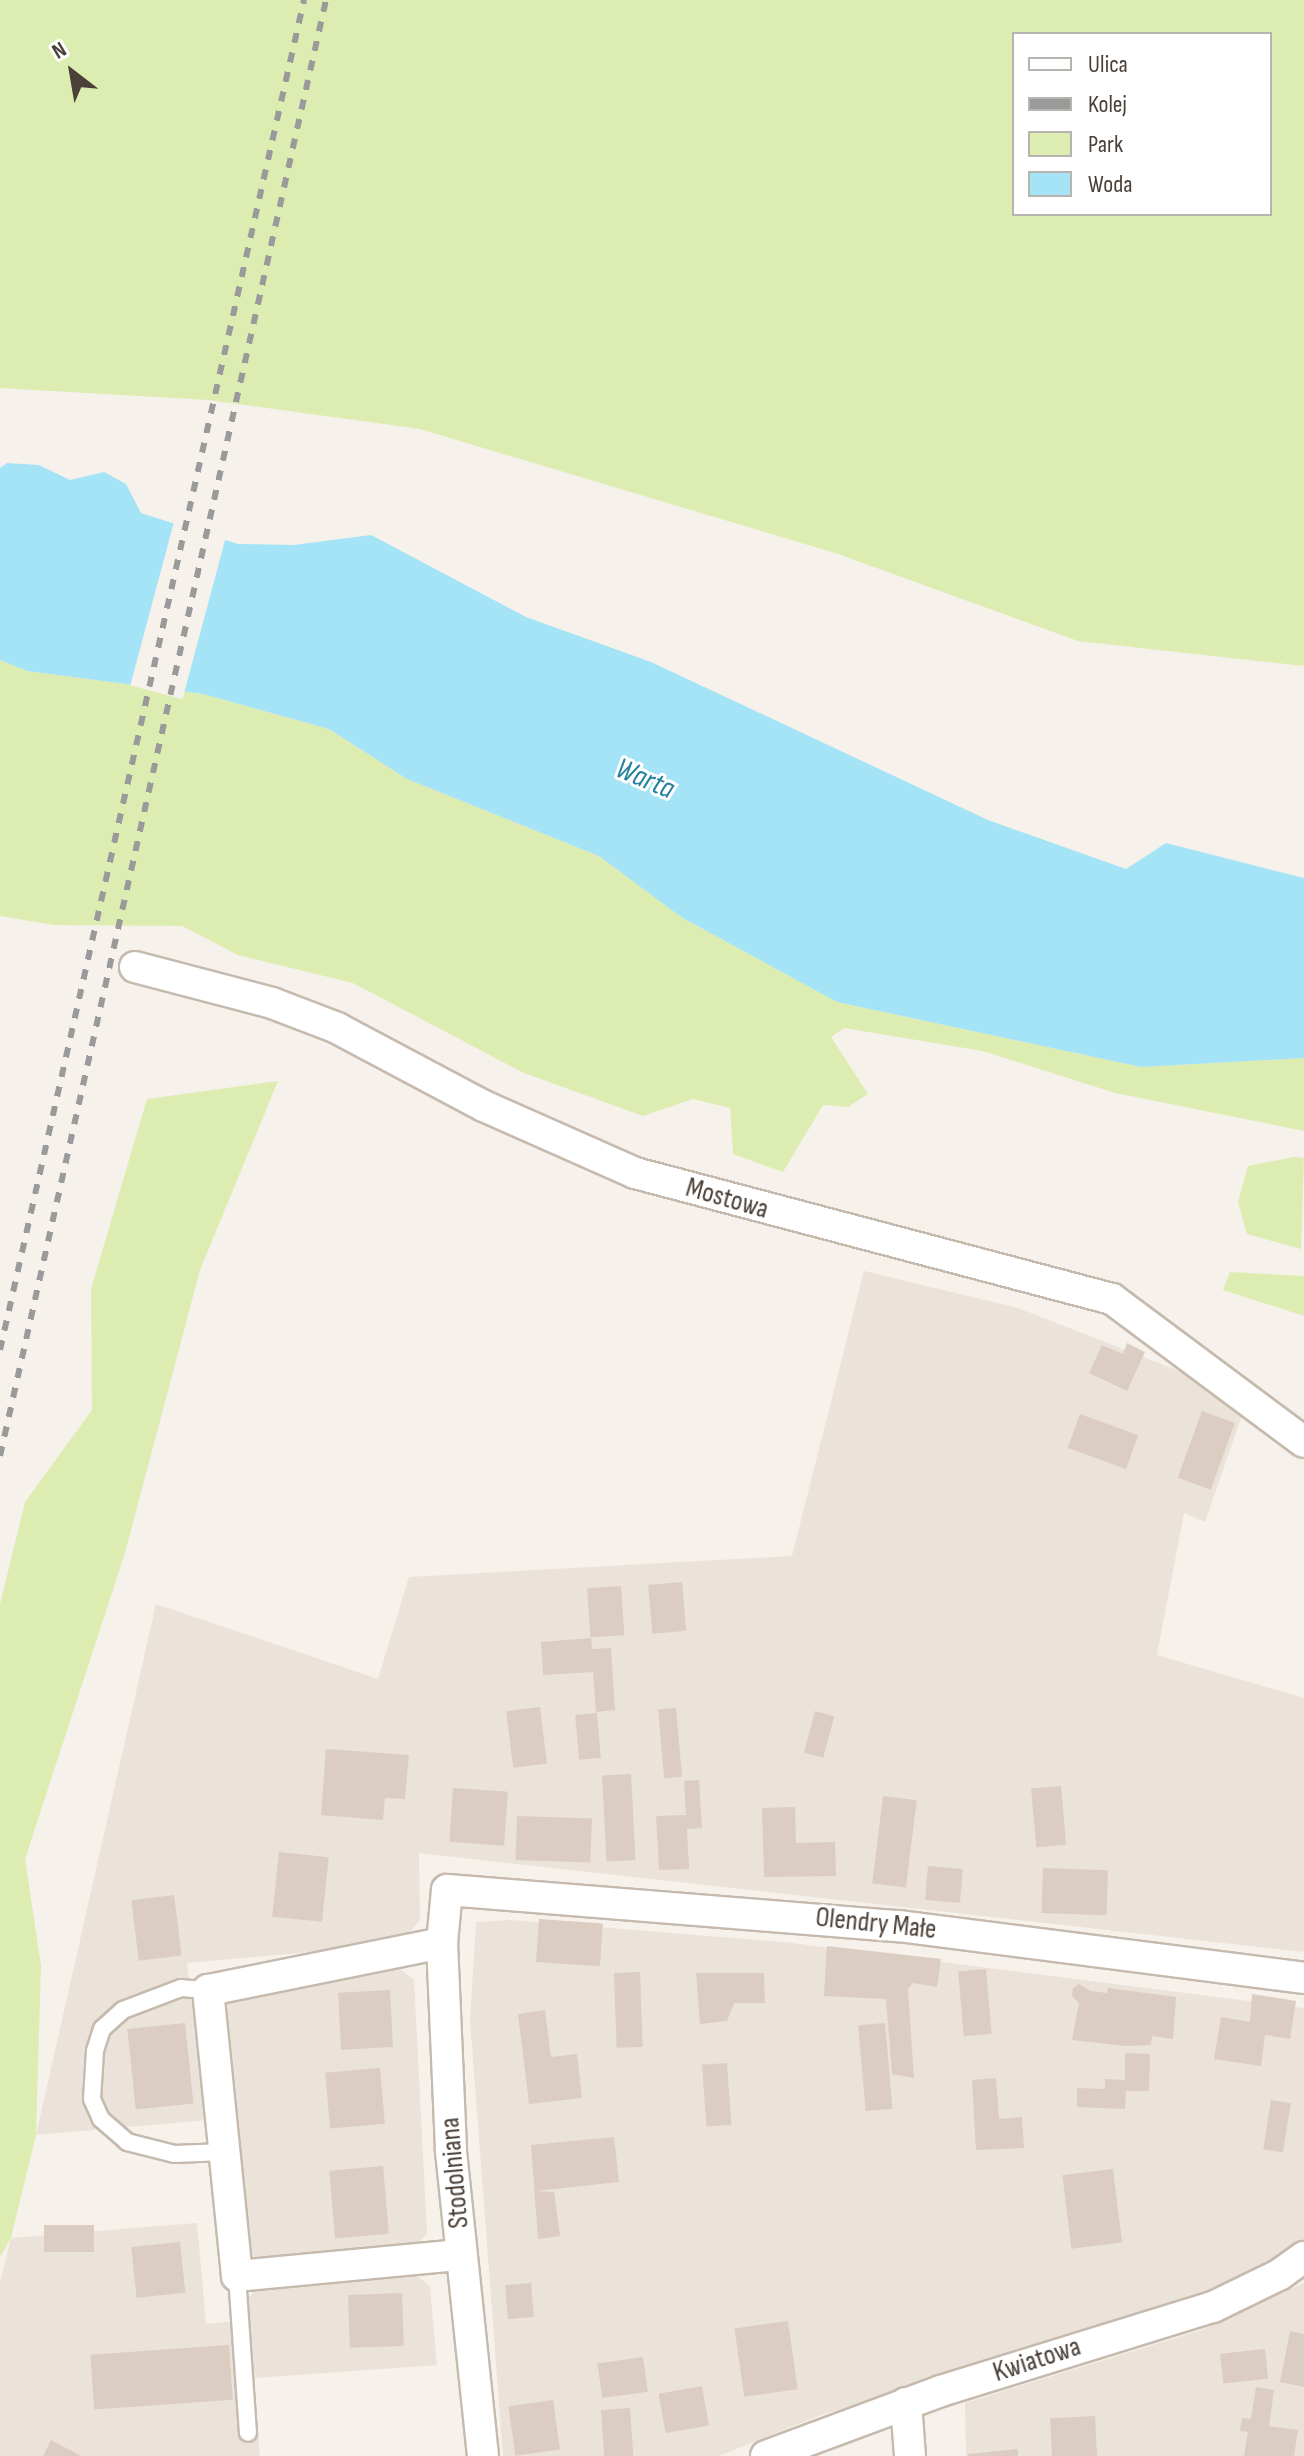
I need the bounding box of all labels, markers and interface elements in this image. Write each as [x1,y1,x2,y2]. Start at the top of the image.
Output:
north arrow [32,32,112,112]
legend [1012,32,1272,216]
text: N [47,36,71,66]
text: Ulica [1088,50,1128,79]
text: Kolej [1088,90,1127,119]
text: Park [1088,130,1123,159]
text: Woda [1088,170,1132,199]
water label: Warta [610,751,680,807]
street label: Mostowa [682,1171,772,1227]
street label: Olendry Małe [814,1901,938,1947]
street label: Stodolniana [433,2116,477,2230]
street label: Kwiatowa [989,2330,1085,2390]

